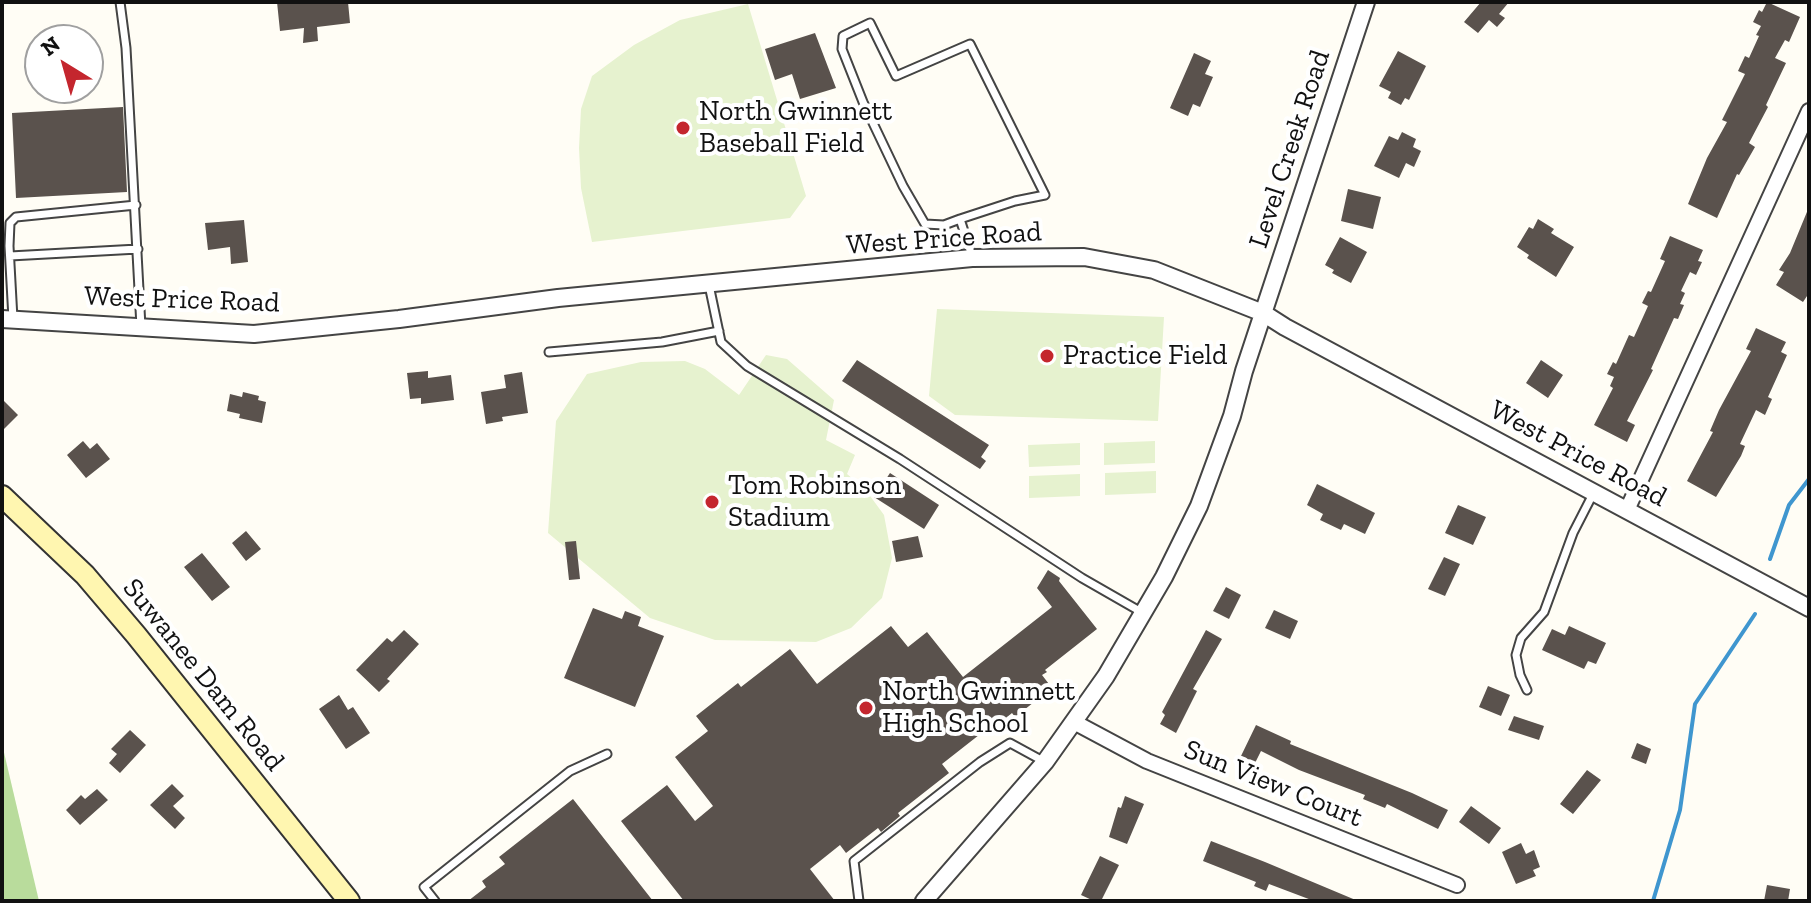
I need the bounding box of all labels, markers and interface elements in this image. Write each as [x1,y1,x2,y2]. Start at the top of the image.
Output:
north arrow [24,24,104,104]
text: N [36,30,65,62]
street label: Level Creek Road [1242,46,1338,252]
place label: North Gwinnett Baseball Field [699,95,892,161]
marker: North Gwinnett Baseball Field [674,119,692,137]
street label: West Price Road [845,215,1043,263]
street label: West Price Road [84,280,280,320]
place label: Practice Field [1063,339,1227,373]
marker: Practice Field [1038,347,1056,365]
street label: West Price Road [1484,393,1672,515]
place label: Tom Robinson Stadium [728,469,901,535]
marker: Tom Robinson Stadium [703,493,721,511]
street label: Suwanee Dam Road [115,572,291,778]
place label: North Gwinnett High School [882,675,1075,741]
marker: North Gwinnett High School [857,699,875,717]
street label: Sun View Court [1179,733,1367,835]

